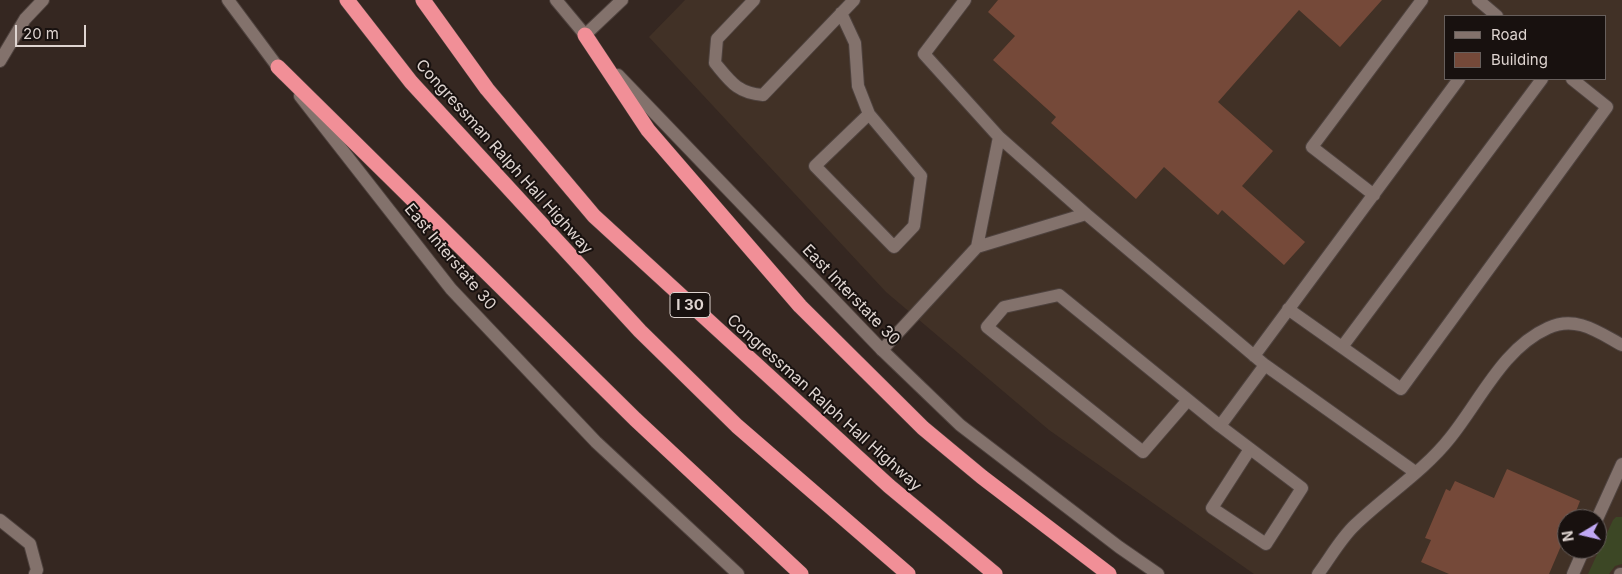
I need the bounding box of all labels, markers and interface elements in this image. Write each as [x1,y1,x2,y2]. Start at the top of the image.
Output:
scale bar [18,15,89,47]
legend [1444,15,1607,80]
text: 20 m [23,24,59,43]
text: Road [1491,25,1527,44]
text: Building [1491,50,1548,69]
street label: Congressman Ralph Hall Highway [411,56,597,258]
street label: East Interstate 30 [400,200,500,314]
street label: East Interstate 30 [798,241,904,349]
road number: I 30 [670,292,710,318]
street label: Congressman Ralph Hall Highway [723,310,925,496]
north arrow [1557,509,1607,559]
text: N [1558,530,1577,543]

